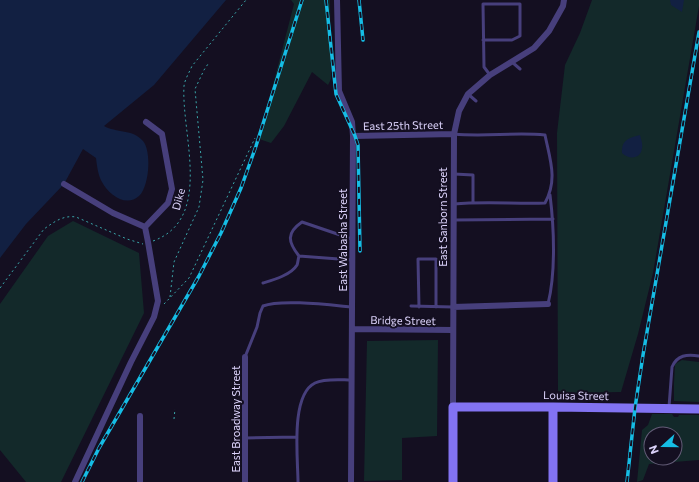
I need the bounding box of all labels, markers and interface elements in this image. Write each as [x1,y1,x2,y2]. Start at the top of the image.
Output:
street label: East 25th Street [363,118,444,132]
street label: East Sanborn Street [436,167,449,267]
street label: Dike [169,186,187,212]
street label: East Wabasha Street [336,188,349,291]
street label: Bridge Street [370,313,436,327]
street label: East Broadway Street [229,365,242,473]
street label: Louisa Street [543,388,609,402]
north arrow [643,426,683,466]
text: N [646,444,661,456]

